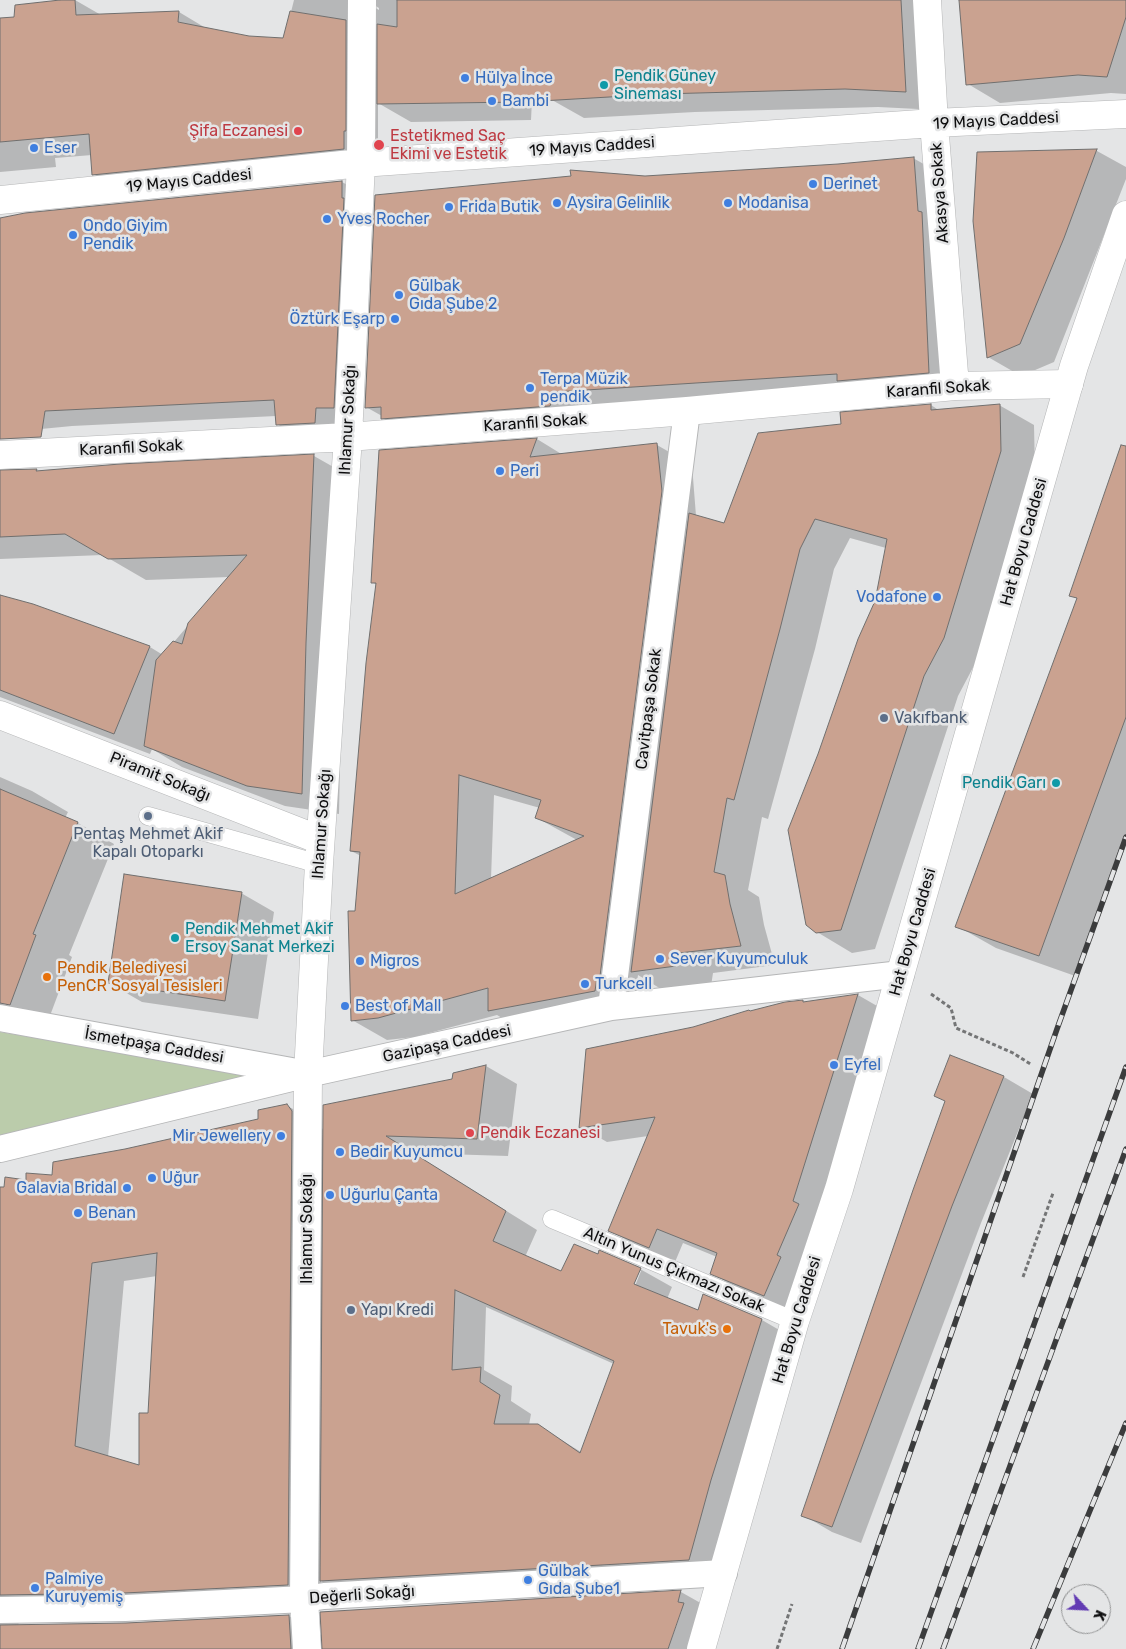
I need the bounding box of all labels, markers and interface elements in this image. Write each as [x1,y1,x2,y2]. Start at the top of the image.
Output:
place label: Pendik Güney Sineması [614,66,716,104]
place label: Hülya İnce [475,68,553,88]
marker: Hülya İnce [459,72,471,84]
marker: Pendik Güney Sineması [598,79,610,91]
place label: Bambi [502,91,549,111]
marker: Bambi [486,95,498,107]
street label: 19 Mayıs Caddesi [933,108,1059,134]
place label: Şifa Eczanesi [189,121,288,141]
marker: Şifa Eczanesi [292,125,304,137]
place label: Estetikmed Saç Ekimi ve Estetik [390,126,507,164]
street label: 19 Mayıs Caddesi [529,133,655,161]
place label: Eser [44,138,77,158]
marker: Estetikmed Saç Ekimi ve Estetik [372,138,386,152]
marker: Eser [28,142,40,154]
street label: Akasya Sokak [927,142,953,244]
street label: 19 Mayıs Caddesi [125,165,253,197]
place label: Derinet [823,174,878,194]
marker: Derinet [807,178,819,190]
place label: Aysira Gelinlik [567,193,670,213]
place label: Modanisa [738,193,809,213]
place label: Frida Butik [459,197,539,217]
marker: Aysira Gelinlik [551,197,563,209]
marker: Modanisa [722,197,734,209]
marker: Frida Butik [443,201,455,213]
place label: Yves Rocher [337,209,429,229]
marker: Yves Rocher [321,213,333,225]
place label: Ondo Giyim Pendik [83,216,168,254]
marker: Ondo Giyim Pendik [67,229,79,241]
place label: Gülbak Gıda Şube 2 [409,276,497,314]
marker: Gülbak Gıda Şube 2 [393,289,405,301]
place label: Öztürk Eşarp [290,309,385,329]
marker: Öztürk Eşarp [389,313,401,325]
street label: Ihlamur Sokağı [336,364,360,476]
place label: Terpa Müzik pendik [540,369,628,407]
street label: Karanfil Sokak [886,376,990,402]
marker: Terpa Müzik pendik [524,382,536,394]
street label: Karanfil Sokak [483,410,587,436]
street label: Karanfil Sokak [79,436,183,460]
place label: Peri [510,461,539,481]
marker: Peri [494,465,506,477]
street label: Hat Boyu Caddesi [997,476,1051,608]
place label: Vodafone [856,587,927,607]
marker: Vodafone [931,591,943,603]
street label: Cavitpaşa Sokak [632,647,666,771]
place label: Vakıfbank [894,708,967,728]
marker: Vakıfbank [878,712,890,724]
street label: Piramit Sokağı [107,748,213,806]
street label: Ihlamur Sokağı [309,768,335,880]
place label: Pendik Garı [962,773,1046,793]
marker: Pendik Garı [1050,777,1062,789]
marker: Pentaş Mehmet Akif Kapalı Otoparkı [142,810,154,822]
place label: Pentaş Mehmet Akif Kapalı Otoparkı [73,824,223,862]
street label: Hat Boyu Caddesi [886,866,940,998]
place label: Pendik Mehmet Akif Ersoy Sanat Merkezi [185,919,335,957]
marker: Pendik Mehmet Akif Ersoy Sanat Merkezi [169,932,181,944]
place label: Sever Kuyumculuk [670,949,808,969]
place label: Migros [370,951,419,971]
marker: Sever Kuyumculuk [654,953,666,965]
marker: Migros [354,955,366,967]
place label: Pendik Belediyesi PenCR Sosyal Tesisleri [57,958,223,996]
marker: Pendik Belediyesi PenCR Sosyal Tesisleri [41,971,53,983]
place label: Turkcell [595,974,652,994]
marker: Turkcell [579,978,591,990]
place label: Best of Mall [355,996,441,1016]
marker: Best of Mall [339,1000,351,1012]
street label: Gazipaşa Caddesi [381,1021,513,1067]
street label: İsmetpaşa Caddesi [83,1024,225,1068]
place label: Eyfel [844,1055,881,1075]
marker: Eyfel [828,1059,840,1071]
place label: Pendik Eczanesi [480,1123,600,1143]
place label: Mir Jewellery [172,1126,271,1146]
marker: Pendik Eczanesi [464,1127,476,1139]
marker: Mir Jewellery [275,1130,287,1142]
place label: Bedir Kuyumcu [350,1142,463,1162]
marker: Bedir Kuyumcu [334,1146,346,1158]
place label: Uğur [162,1168,198,1188]
marker: Uğur [146,1172,158,1184]
street label: Ihlamur Sokağı [297,1174,317,1284]
place label: Galavia Bridal [16,1178,117,1198]
marker: Galavia Bridal [121,1182,133,1194]
place label: Uğurlu Çanta [340,1185,438,1205]
marker: Uğurlu Çanta [324,1189,336,1201]
place label: Benan [88,1203,136,1223]
marker: Benan [72,1207,84,1219]
street label: Altın Yunus Çıkmazı Sokak [581,1223,767,1317]
street label: Hat Boyu Caddesi [769,1254,825,1386]
place label: Yapı Kredi [361,1300,434,1320]
marker: Yapı Kredi [345,1304,357,1316]
place label: Tavuk's [662,1319,717,1339]
marker: Tavuk's [721,1323,733,1335]
place label: Gülbak Gıda Şube1 [538,1561,620,1599]
place label: Palmiye Kuruyemiş [45,1569,123,1607]
marker: Gülbak Gıda Şube1 [522,1574,534,1586]
marker: Palmiye Kuruyemiş [29,1582,41,1594]
street label: Değerli Sokağı [309,1582,415,1608]
north arrow [1061,1584,1111,1634]
text: K [1089,1607,1109,1623]

